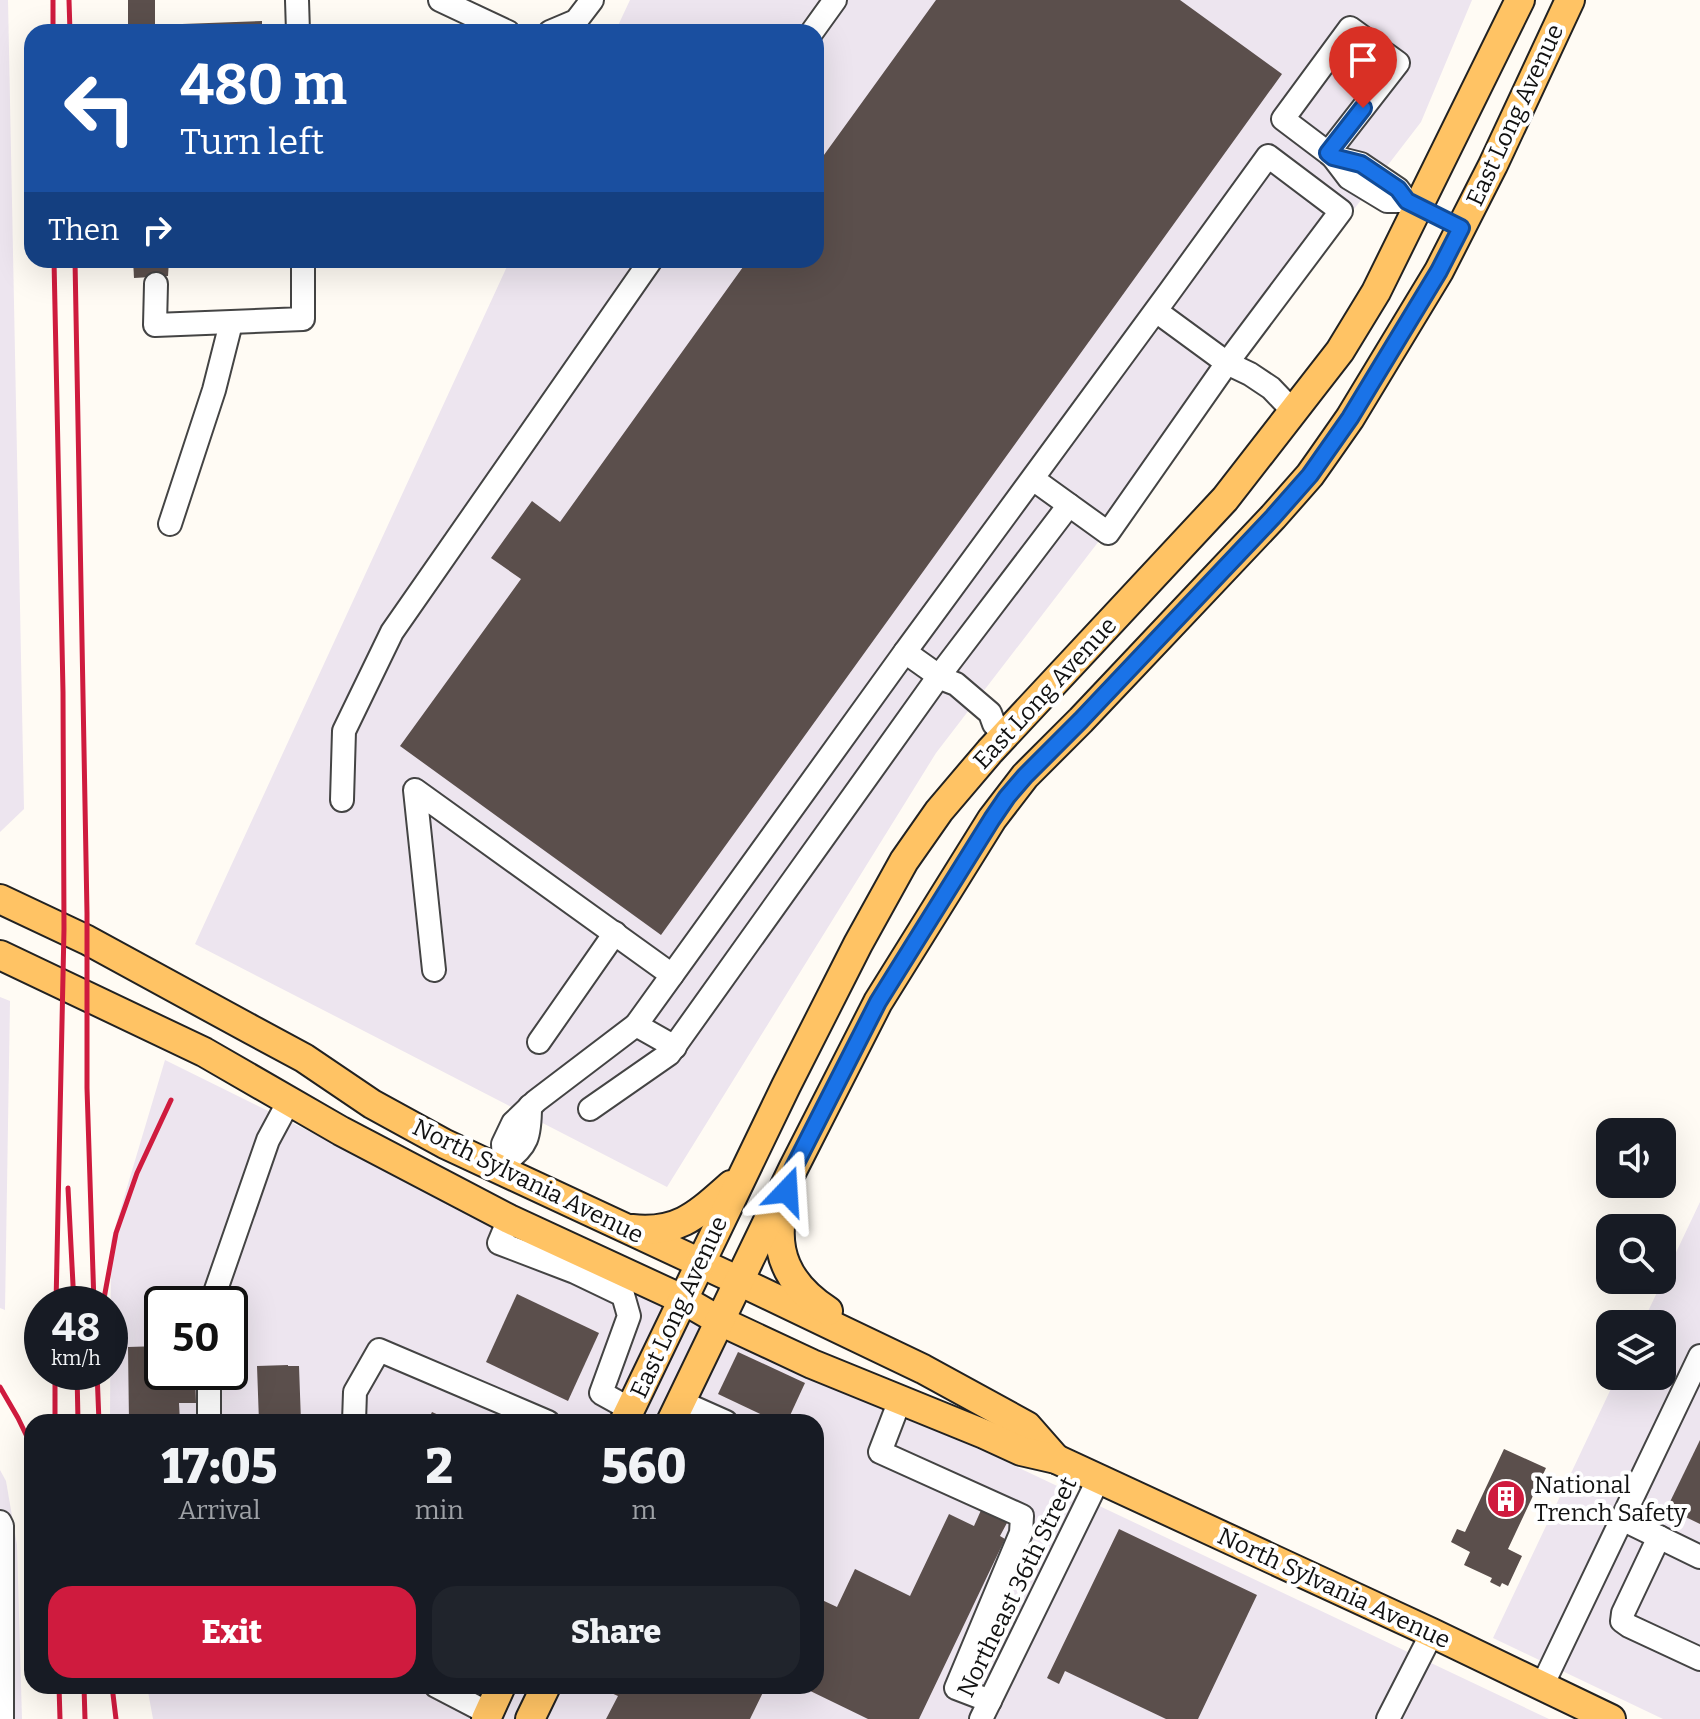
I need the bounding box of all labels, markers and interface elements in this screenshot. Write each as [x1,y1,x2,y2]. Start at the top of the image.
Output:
street label: East Long Avenue [1461,20,1569,210]
pin [1329,26,1397,108]
icon: arrive [1341,38,1385,82]
text: 480 m [180,52,347,119]
icon: left [48,56,152,160]
text: Turn left [180,120,324,164]
icon: right [135,208,179,252]
text: Then [48,212,119,248]
street label: East Long Avenue [968,611,1122,775]
street label: North Sylvania Avenue [408,1113,648,1249]
map controls [1596,1118,1676,1390]
button: sound [1596,1118,1676,1198]
position arrow [745,1149,829,1233]
street label: East Long Avenue [625,1212,733,1402]
button: search [1596,1214,1676,1294]
speed limit sign: 50 [144,1286,248,1390]
text: 48 [52,1304,100,1352]
button: layers [1596,1310,1676,1390]
text: km/h [51,1346,101,1370]
text: 17:05 [161,1438,277,1496]
text: 2 [426,1438,453,1496]
text: 560 [601,1438,687,1496]
place label: National Trench Safety [1534,1471,1687,1527]
street label: Northeast 36th Street [952,1472,1083,1702]
building icon: National Trench Safety [1485,1478,1527,1520]
text: Arrival [178,1495,261,1526]
text: min [415,1495,464,1526]
text: m [631,1495,656,1526]
street label: North Sylvania Avenue [1213,1522,1455,1654]
button: Exit [48,1586,416,1678]
button: Share [432,1586,800,1678]

